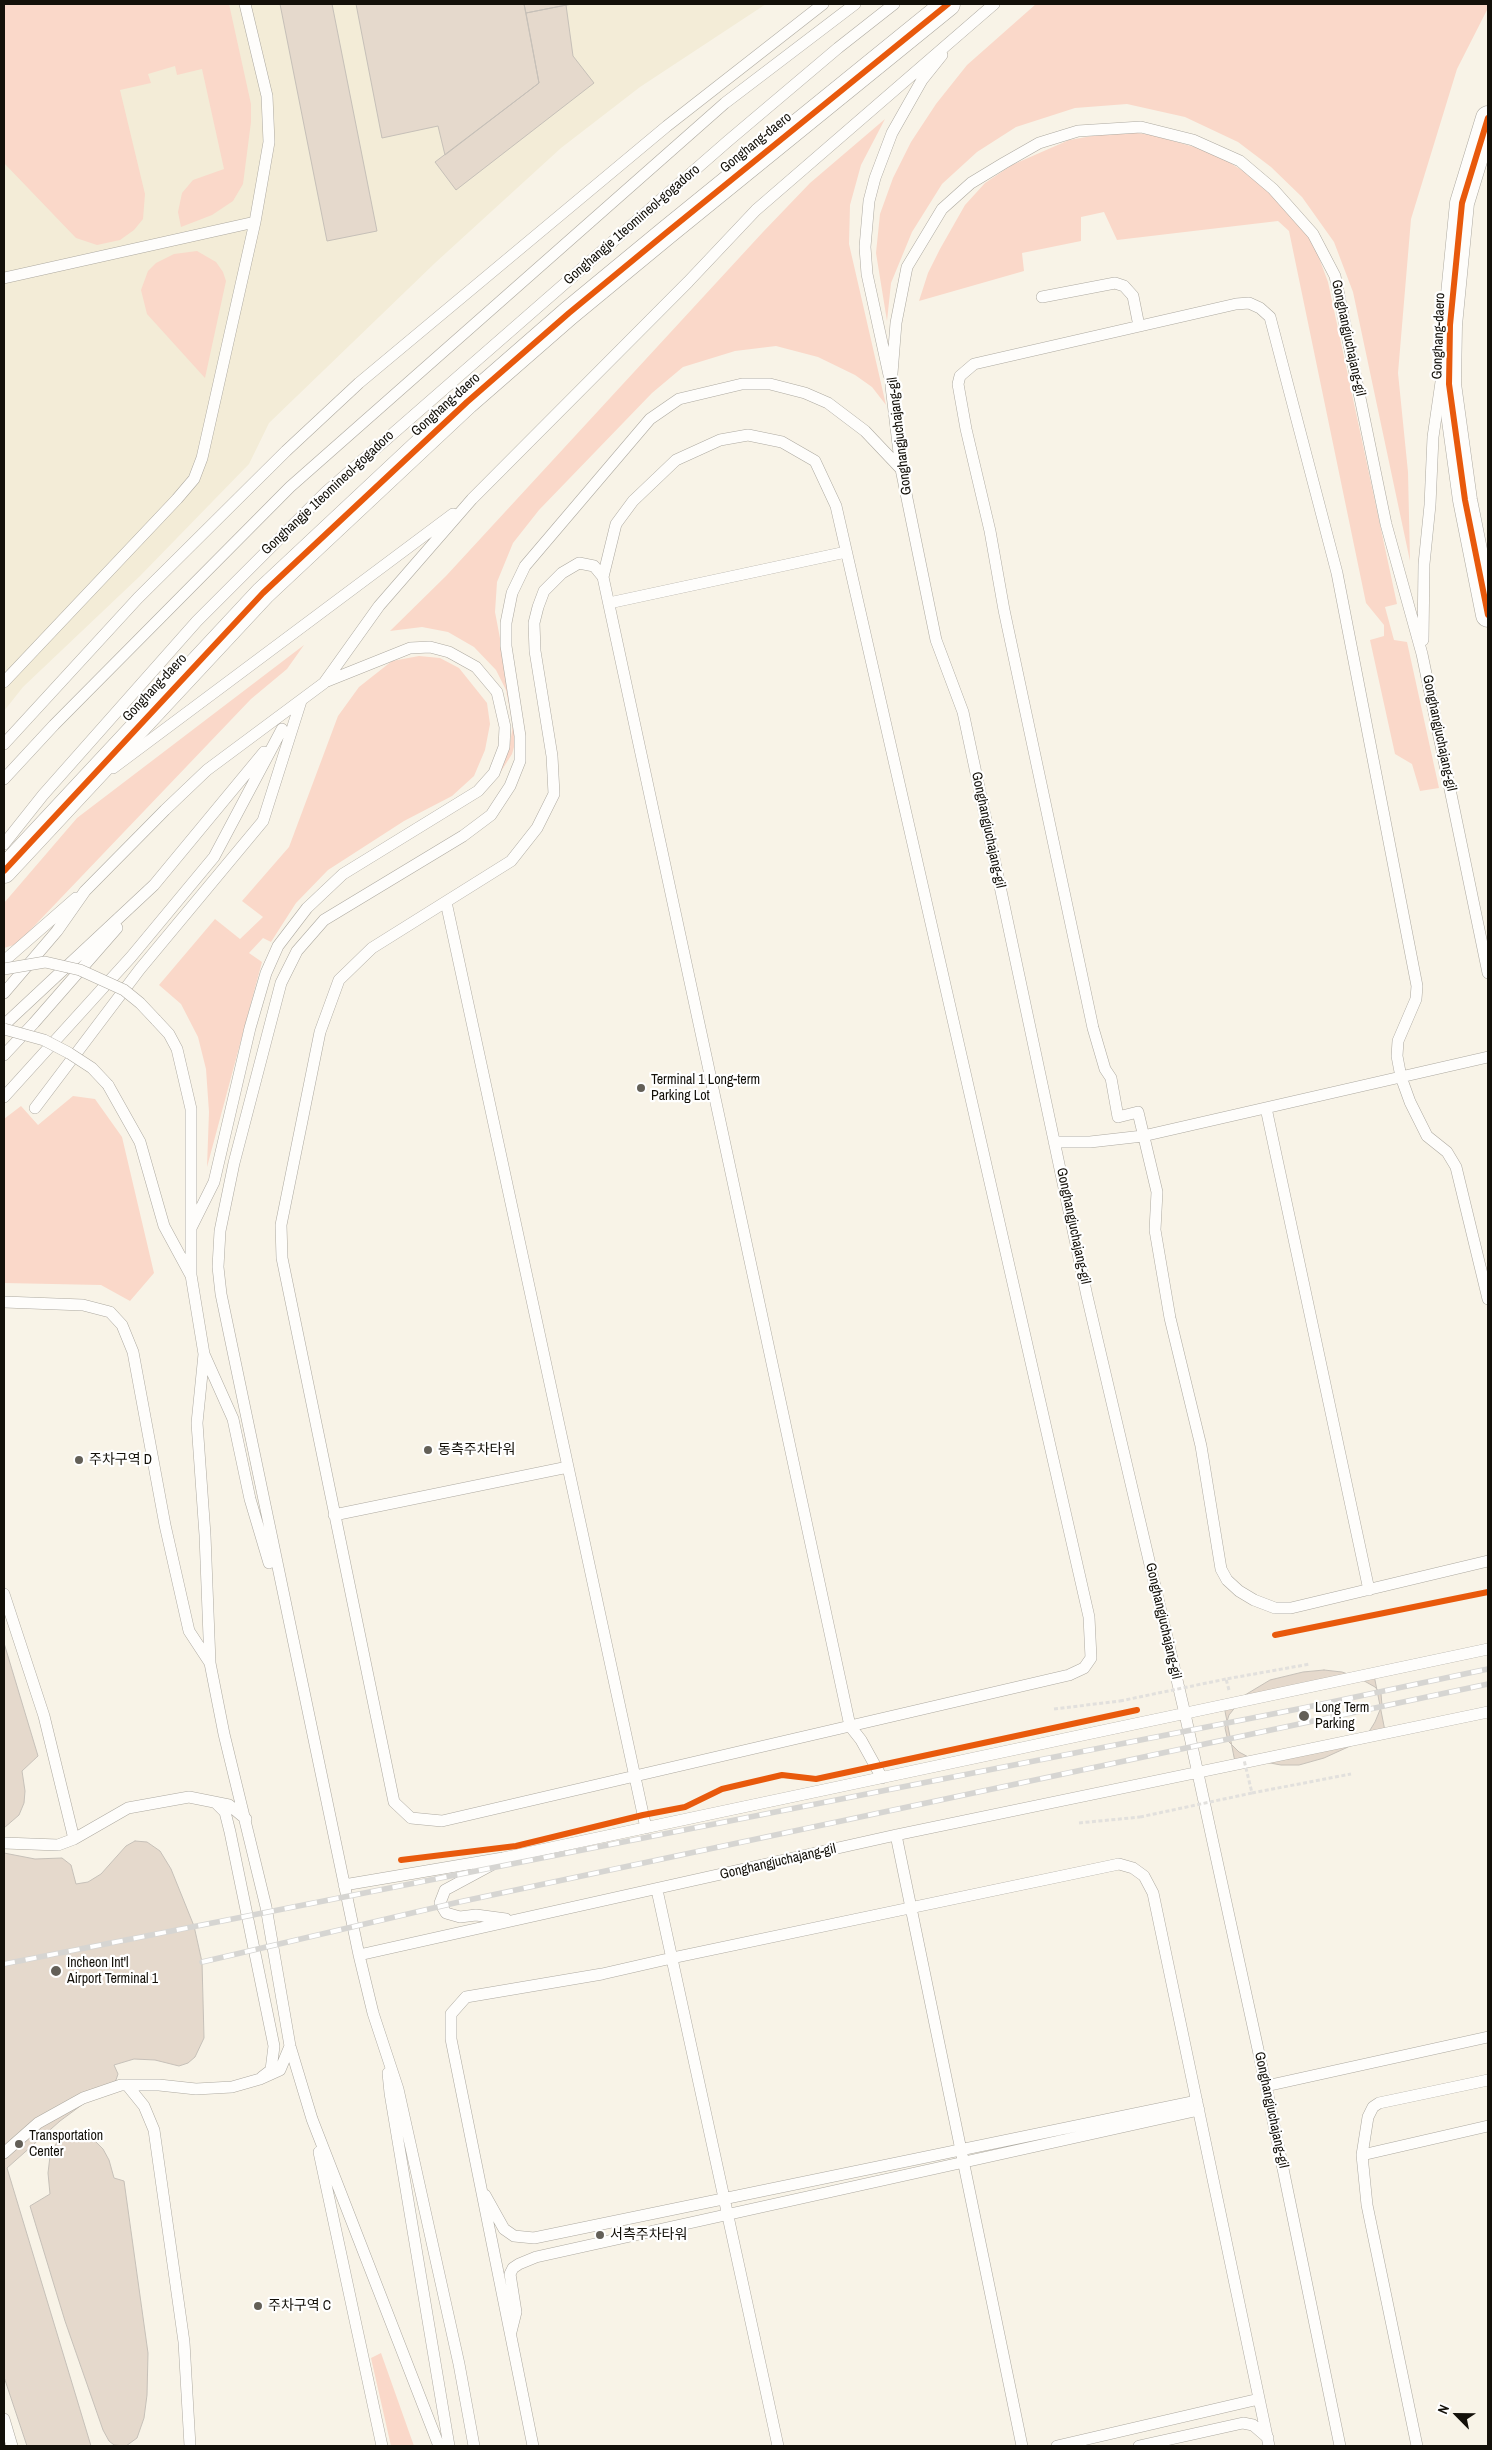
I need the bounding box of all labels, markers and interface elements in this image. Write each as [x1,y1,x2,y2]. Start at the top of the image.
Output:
street label: Gonghang-daero [717,109,795,177]
street label: Gonghangje 1teomineol-gogadoro [560,161,704,289]
street label: Gonghangjuchajang-gil [1327,278,1369,398]
street label: Gonghang-daero [1429,292,1449,380]
street label: Gonghang-daero [408,370,484,440]
street label: Gonghangjuchajang-gil [884,376,916,496]
street label: Gonghangje 1teomineol-gogadoro [258,427,398,559]
street label: Gonghang-daero [119,651,191,725]
street label: Gonghangjuchajang-gil [1418,673,1460,793]
street label: Gonghangjuchajang-gil [967,770,1009,890]
place label: Terminal 1 Long-term Parking Lot [651,1072,760,1104]
marker: Terminal 1 Long-term Parking Lot [635,1082,647,1094]
street label: Gonghangjuchajang-gil [1052,1166,1094,1286]
place label: 동측주차타워 [438,1442,515,1458]
marker: 동측주차타워 [422,1444,434,1456]
place label: 주차구역 D [89,1452,152,1468]
marker: 주차구역 D [73,1454,85,1466]
street label: Gonghangjuchajang-gil [1141,1561,1185,1681]
place label: Long Term Parking [1315,1700,1369,1732]
marker: Long Term Parking [1297,1709,1311,1723]
street label: Gonghangjuchajang-gil [718,1840,838,1884]
place label: Incheon Int'l Airport Terminal 1 [67,1955,158,1988]
marker: Incheon Int'l Airport Terminal 1 [49,1964,63,1978]
street label: Gonghangjuchajang-gil [1250,2050,1292,2170]
place label: Transportation Center [29,2128,103,2160]
marker: Transportation Center [13,2138,25,2150]
place label: 서측주차타워 [610,2227,687,2243]
marker: 서측주차타워 [594,2229,606,2241]
place label: 주차구역 C [268,2298,331,2314]
marker: 주차구역 C [252,2300,264,2312]
north arrow [1432,2390,1482,2440]
text: N [1433,2402,1453,2416]

